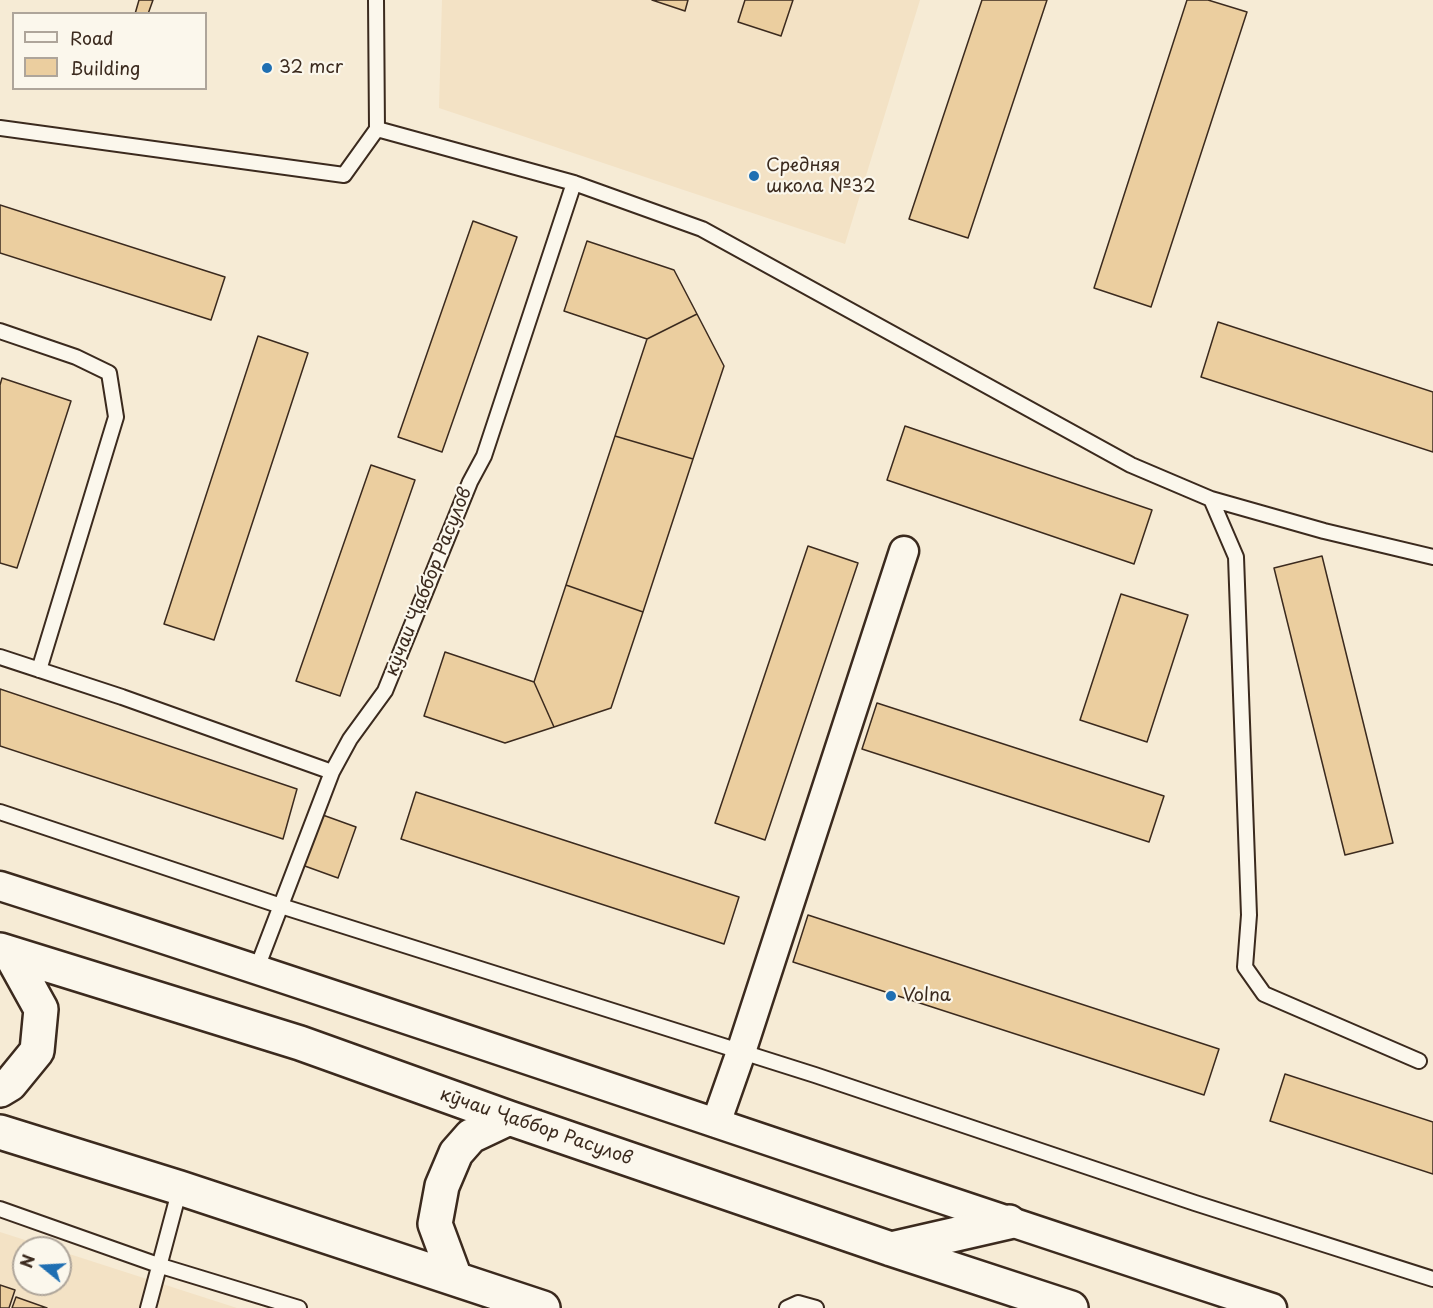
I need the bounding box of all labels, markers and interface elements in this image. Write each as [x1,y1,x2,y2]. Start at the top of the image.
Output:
legend [12,12,207,90]
text: Road [70,24,114,51]
text: Building [70,54,140,81]
place label: 32 mcr [279,57,343,79]
marker: 32 mcr [260,61,274,75]
place label: Средняя школа №32 [766,155,876,198]
marker: Средняя школа №32 [747,169,761,183]
street label: кӯчаи Ҷаббор Расулов [381,484,477,680]
place label: Volna [903,985,951,1007]
marker: Volna [884,989,898,1003]
street label: кӯчаи Ҷаббор Расулов [437,1084,635,1170]
north arrow [12,1236,72,1296]
text: N [13,1251,40,1271]

